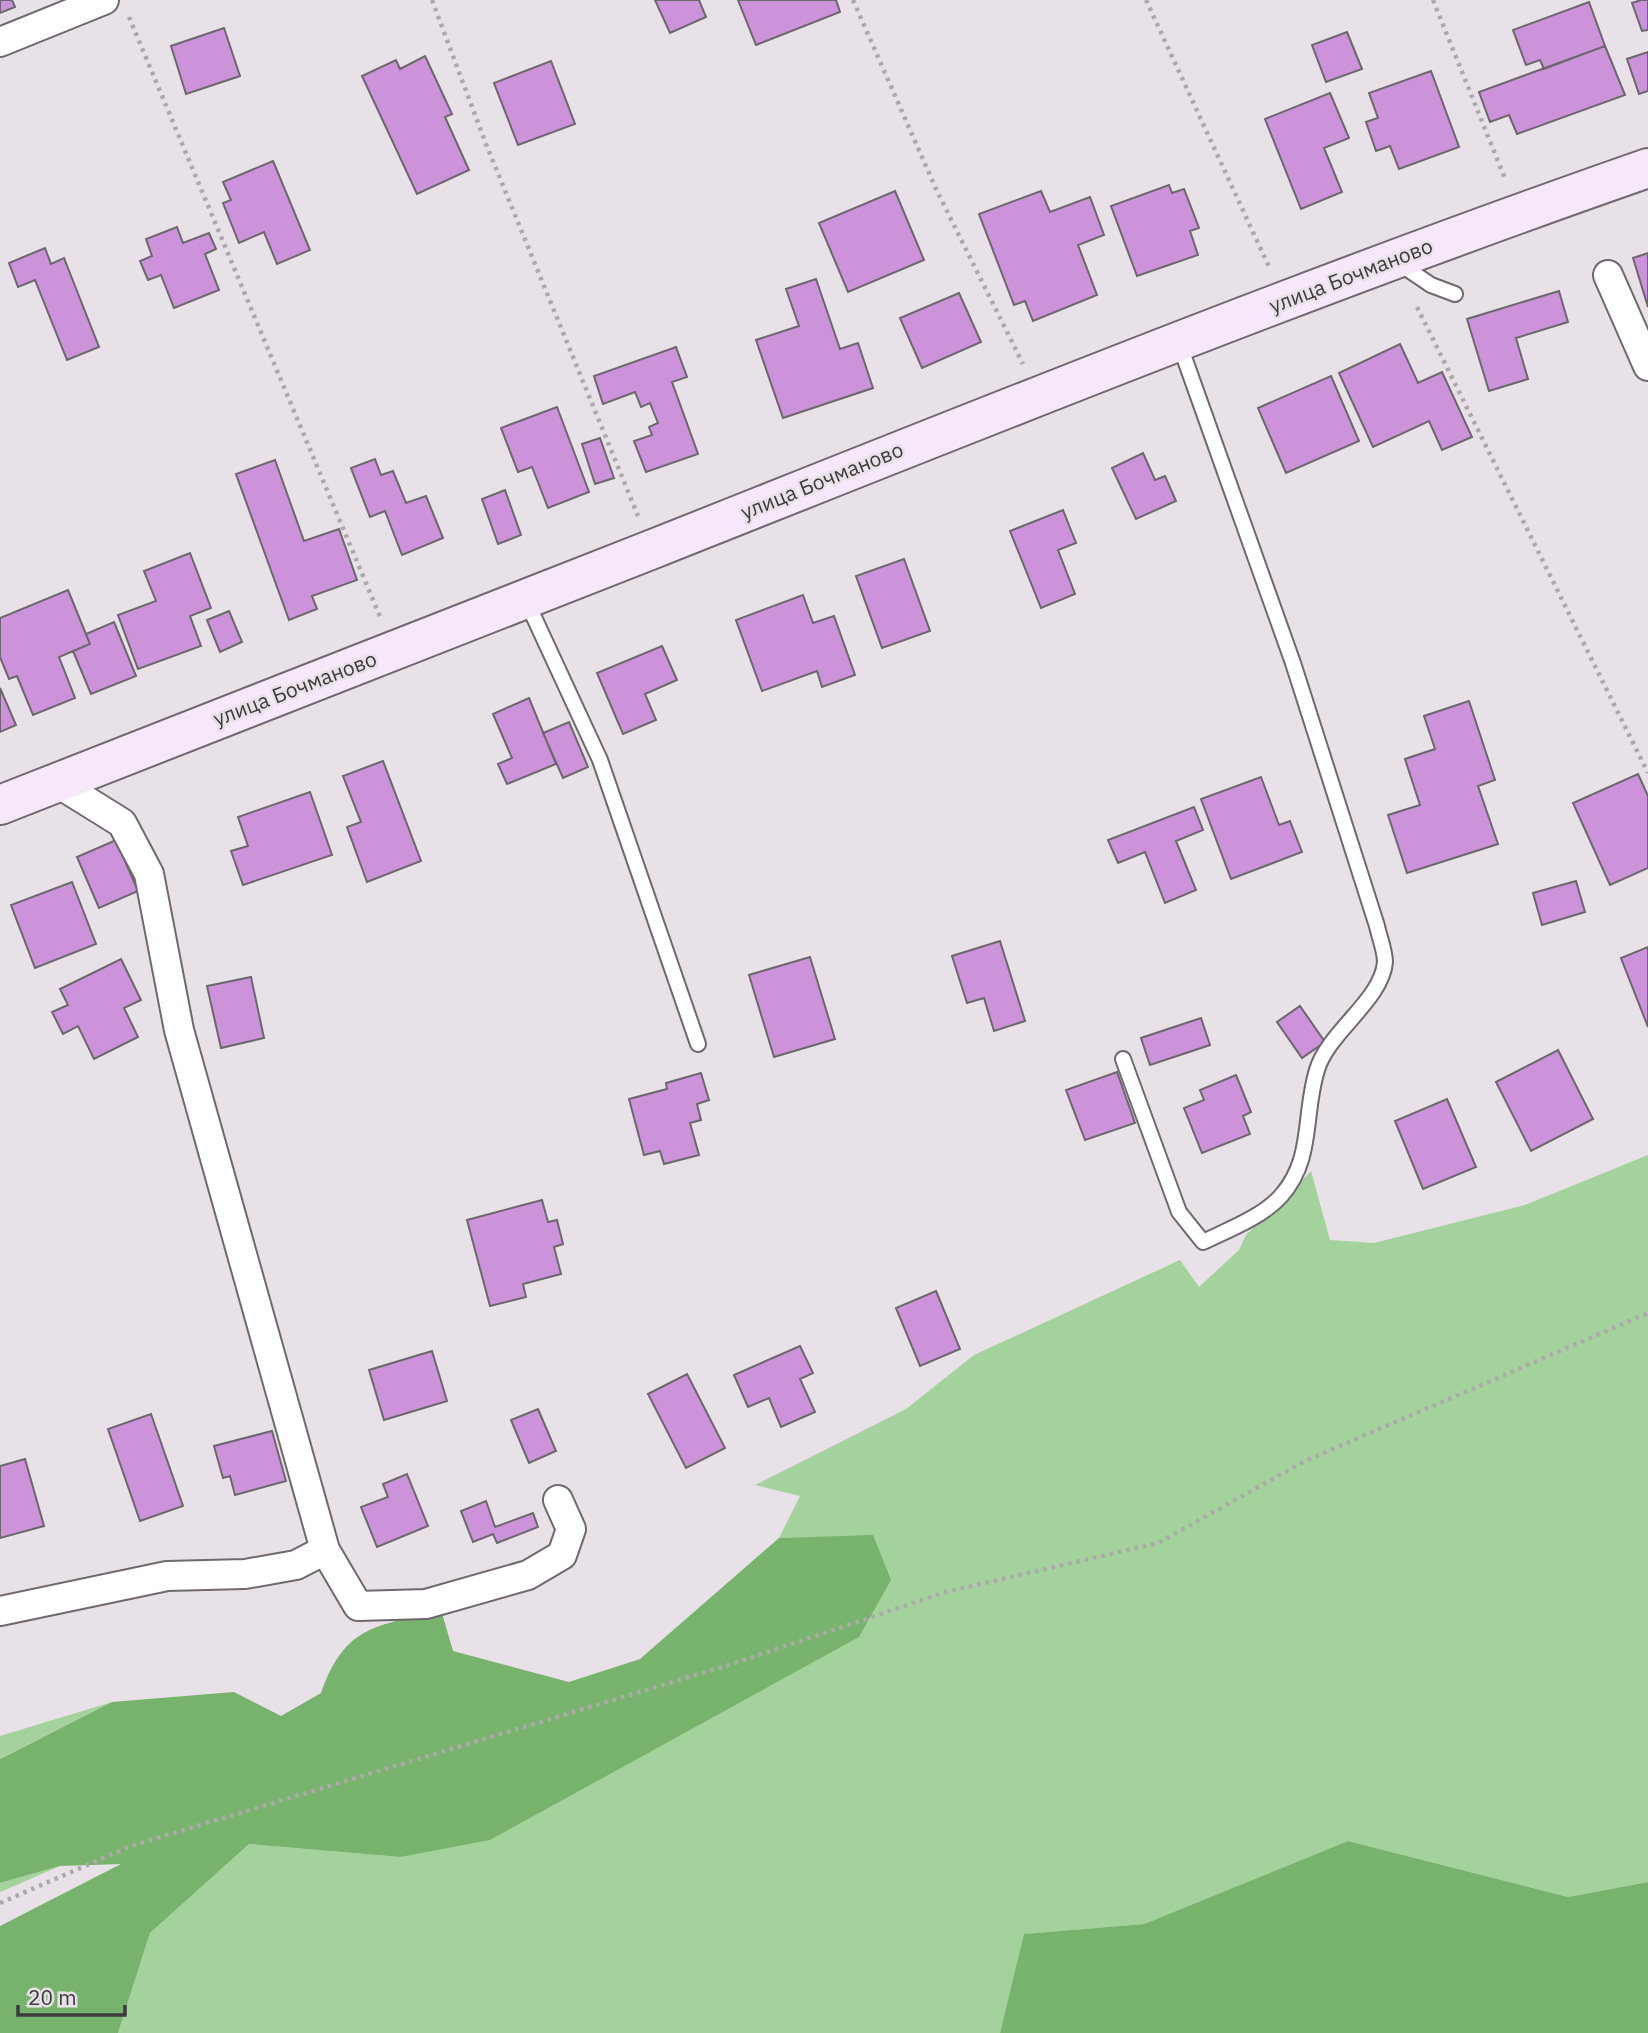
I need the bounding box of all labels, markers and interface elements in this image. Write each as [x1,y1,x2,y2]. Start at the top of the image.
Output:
street label: улица Бочманово [1265,231,1436,319]
street label: улица Бочманово [736,435,907,525]
street label: улица Бочманово [209,644,380,732]
scale bar [18,1974,124,2018]
text: 20 m [28,1983,77,2011]

